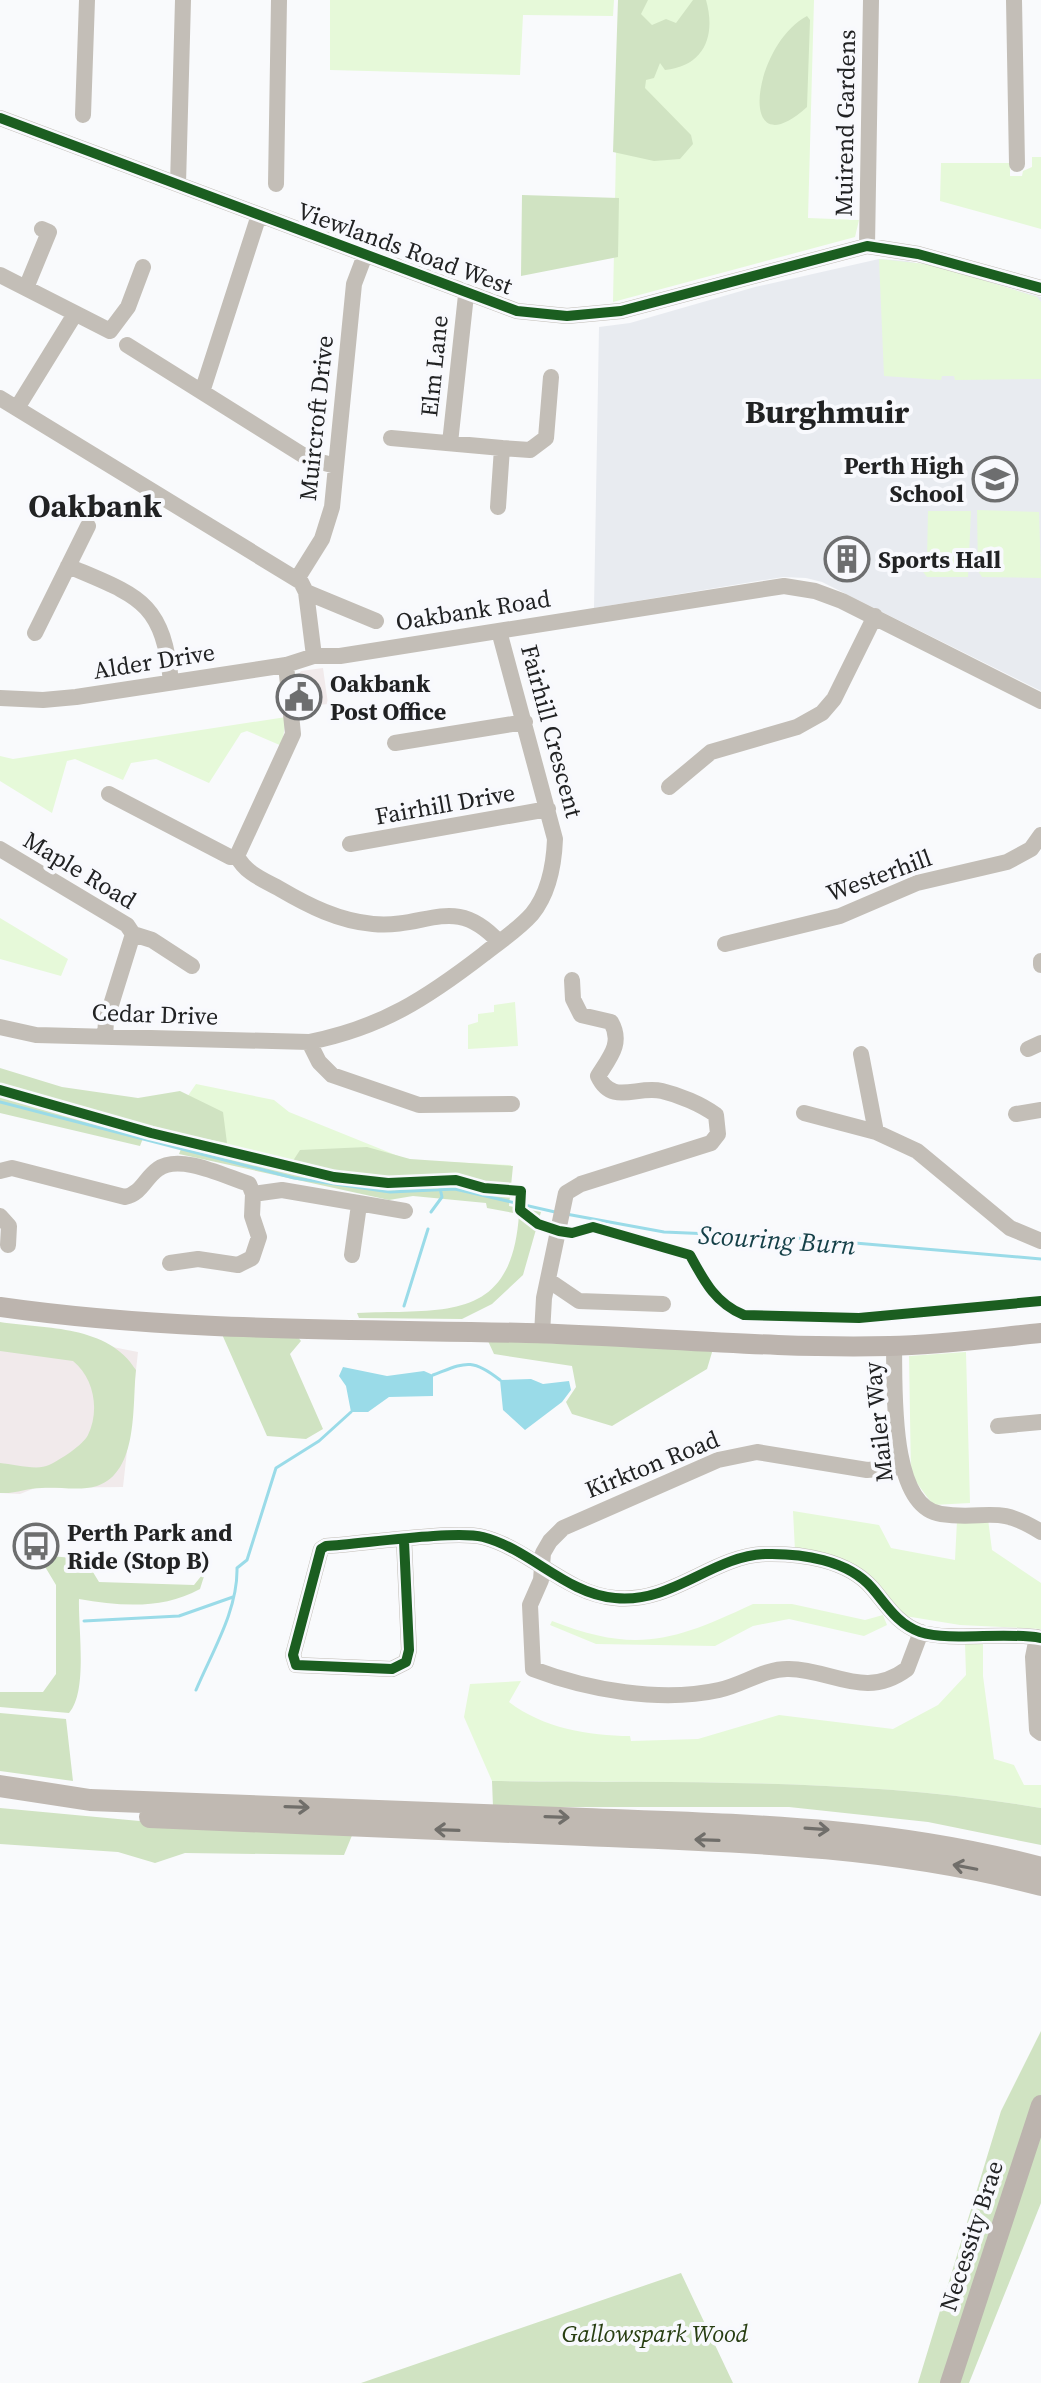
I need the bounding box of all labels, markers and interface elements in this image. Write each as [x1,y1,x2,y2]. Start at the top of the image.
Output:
street label: Muirend Gardens [827,29,863,217]
street label: Viewlands Road West [293,194,517,302]
street label: Elm Lane [412,314,456,418]
street label: Muircroft Drive [291,334,341,502]
district label: Burghmuir [745,390,909,434]
place label: Perth High School [844,449,964,510]
school or university icon: Perth High School [971,455,1019,503]
district label: Oakbank [28,484,163,528]
building icon: Sports Hall [823,535,871,583]
place label: Sports Hall [878,543,1002,576]
street label: Oakbank Road [393,581,553,638]
street label: Alder Drive [91,635,217,687]
street label: Fairhill Crescent [513,641,591,821]
place label: Oakbank Post Office [330,667,446,728]
public building icon: Oakbank Post Office [275,673,323,721]
street label: Fairhill Drive [372,775,518,833]
street label: Maple Road [17,823,143,917]
street label: Westerhill [822,841,936,909]
street label: Cedar Drive [91,995,219,1033]
water label: Scouring Burn [697,1217,857,1263]
street label: Mailer Way [855,1360,901,1484]
street label: Kirkton Road [580,1422,724,1506]
place label: Perth Park and Ride (Stop B) [67,1516,232,1577]
bus stop icon: Perth Park and Ride (Stop B) [12,1522,60,1570]
one-way arrow [283,1800,310,1815]
one-way arrow [543,1810,570,1825]
one-way arrow [803,1822,830,1837]
one-way arrow [434,1823,461,1838]
one-way arrow [694,1832,721,1847]
one-way arrow [953,1859,978,1874]
street label: Necessity Brae [931,2156,1011,2316]
park label: Gallowspark Wood [562,2317,749,2350]

